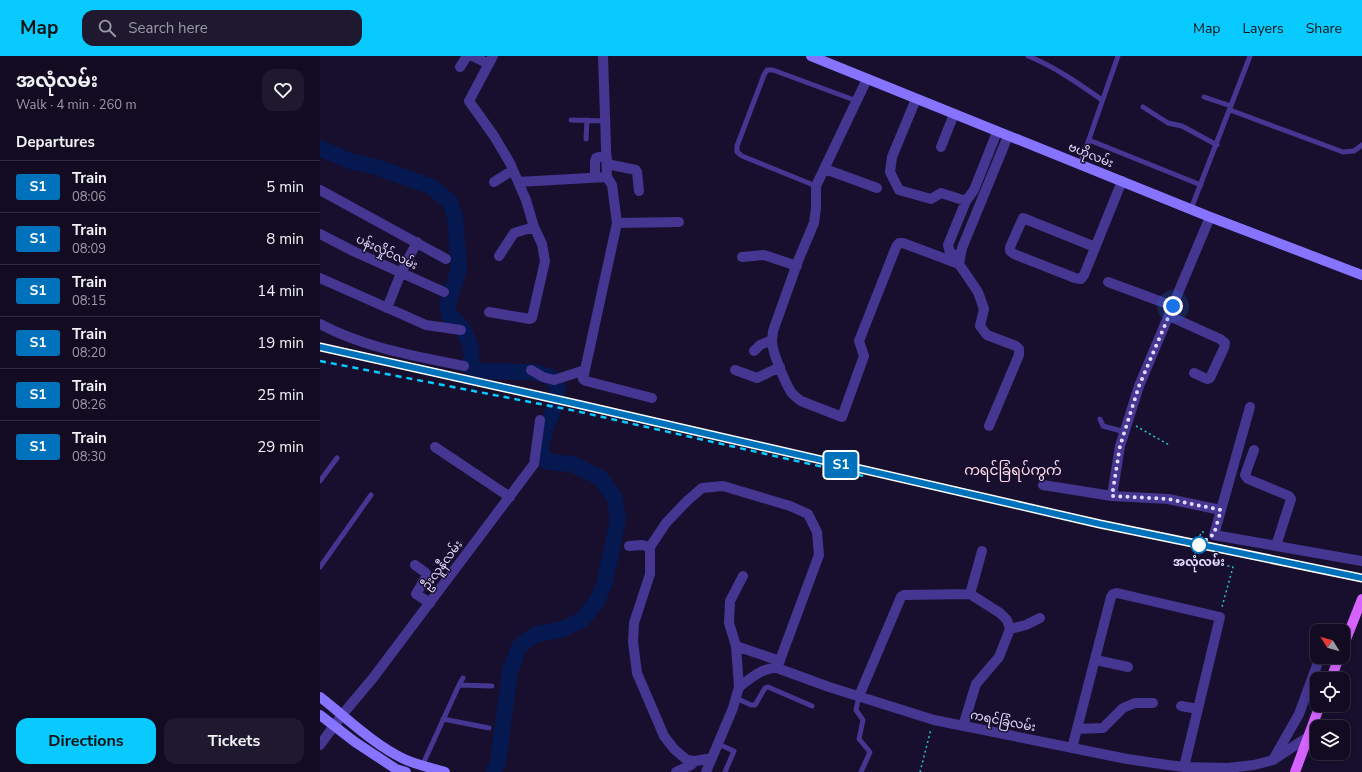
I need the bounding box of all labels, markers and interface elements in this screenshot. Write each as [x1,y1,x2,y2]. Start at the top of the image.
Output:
search box [82,10,362,46]
text: Map [20,15,58,41]
icon: search [96,17,118,39]
text: Search here [128,18,208,38]
text: Map [1193,19,1220,38]
text: Layers [1242,19,1284,38]
text: Share [1306,19,1342,38]
text: အလုံလမ်း [16,68,98,94]
button: heart [262,69,304,111]
text: Walk · 4 min · 260 m [16,96,137,114]
text: Departures [16,132,95,152]
street label: ဗဟိုလမ်း [1065,138,1116,173]
text: Train [72,168,107,188]
text: S1 [29,177,47,196]
text: 5 min [266,177,304,197]
text: 08:06 [72,188,106,206]
text: Train [72,220,107,240]
text: S1 [29,229,47,248]
text: 8 min [266,229,304,249]
street label: ပန်းလှိုင်လမ်း [353,230,421,275]
text: 08:09 [72,240,106,258]
text: Train [72,272,107,292]
text: S1 [29,281,47,300]
text: 14 min [257,281,304,301]
text: 08:15 [72,292,106,310]
your location [1163,296,1183,316]
text: Train [72,324,107,344]
text: S1 [29,333,47,352]
text: 19 min [257,333,304,353]
text: 08:20 [72,344,106,362]
text: Train [72,376,107,396]
text: S1 [29,385,47,404]
text: 25 min [257,385,304,405]
text: 08:26 [72,396,106,414]
text: Train [72,428,107,448]
text: S1 [29,437,47,456]
text: 29 min [257,437,304,457]
text: 08:30 [72,448,106,466]
line badge: S1 [823,452,859,478]
text: S1 [832,455,850,474]
district label: ကရင်ခြံရပ်ကွက် [964,460,1062,482]
street label: ဦးလူနီလမ်း [417,536,468,594]
marker: အလုံလမ်း [1190,536,1208,554]
place label: အလုံလမ်း [1173,552,1225,573]
north arrow [1310,624,1350,664]
map controls [1310,624,1350,760]
button: locate [1310,672,1350,712]
street label: ကရင်ခြံလမ်း [969,706,1037,737]
button: Directions [16,718,156,764]
button: Tickets [164,718,304,764]
button: layers [1310,720,1350,760]

